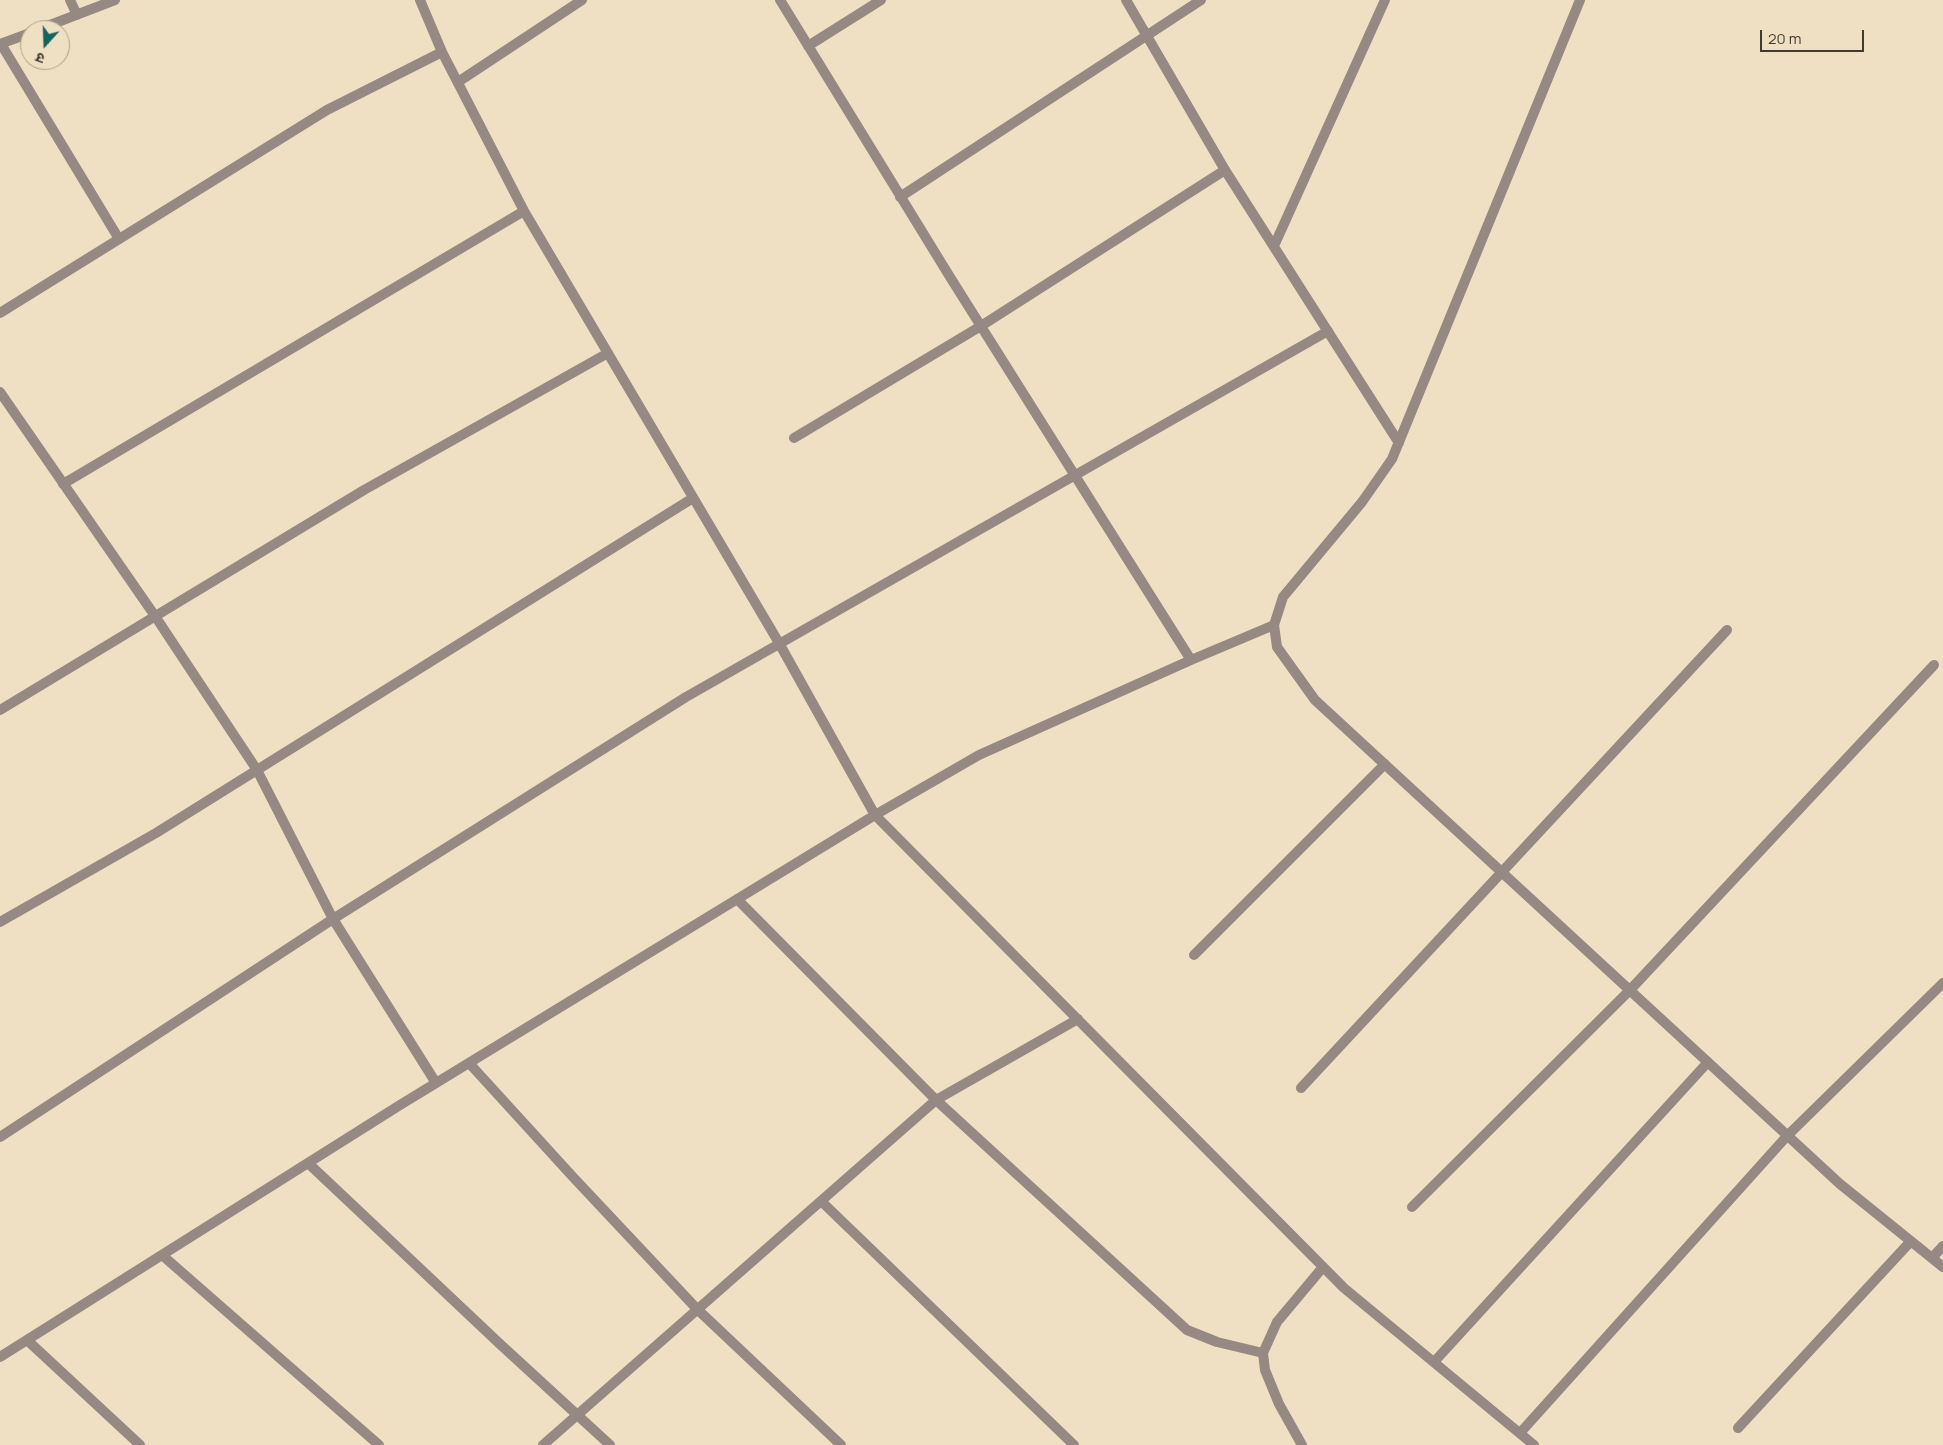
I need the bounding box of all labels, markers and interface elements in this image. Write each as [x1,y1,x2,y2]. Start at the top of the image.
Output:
north arrow [20,20,70,70]
scale bar [1763,20,1867,52]
text: 20 m [1768,28,1801,49]
text: उ [33,48,47,69]

